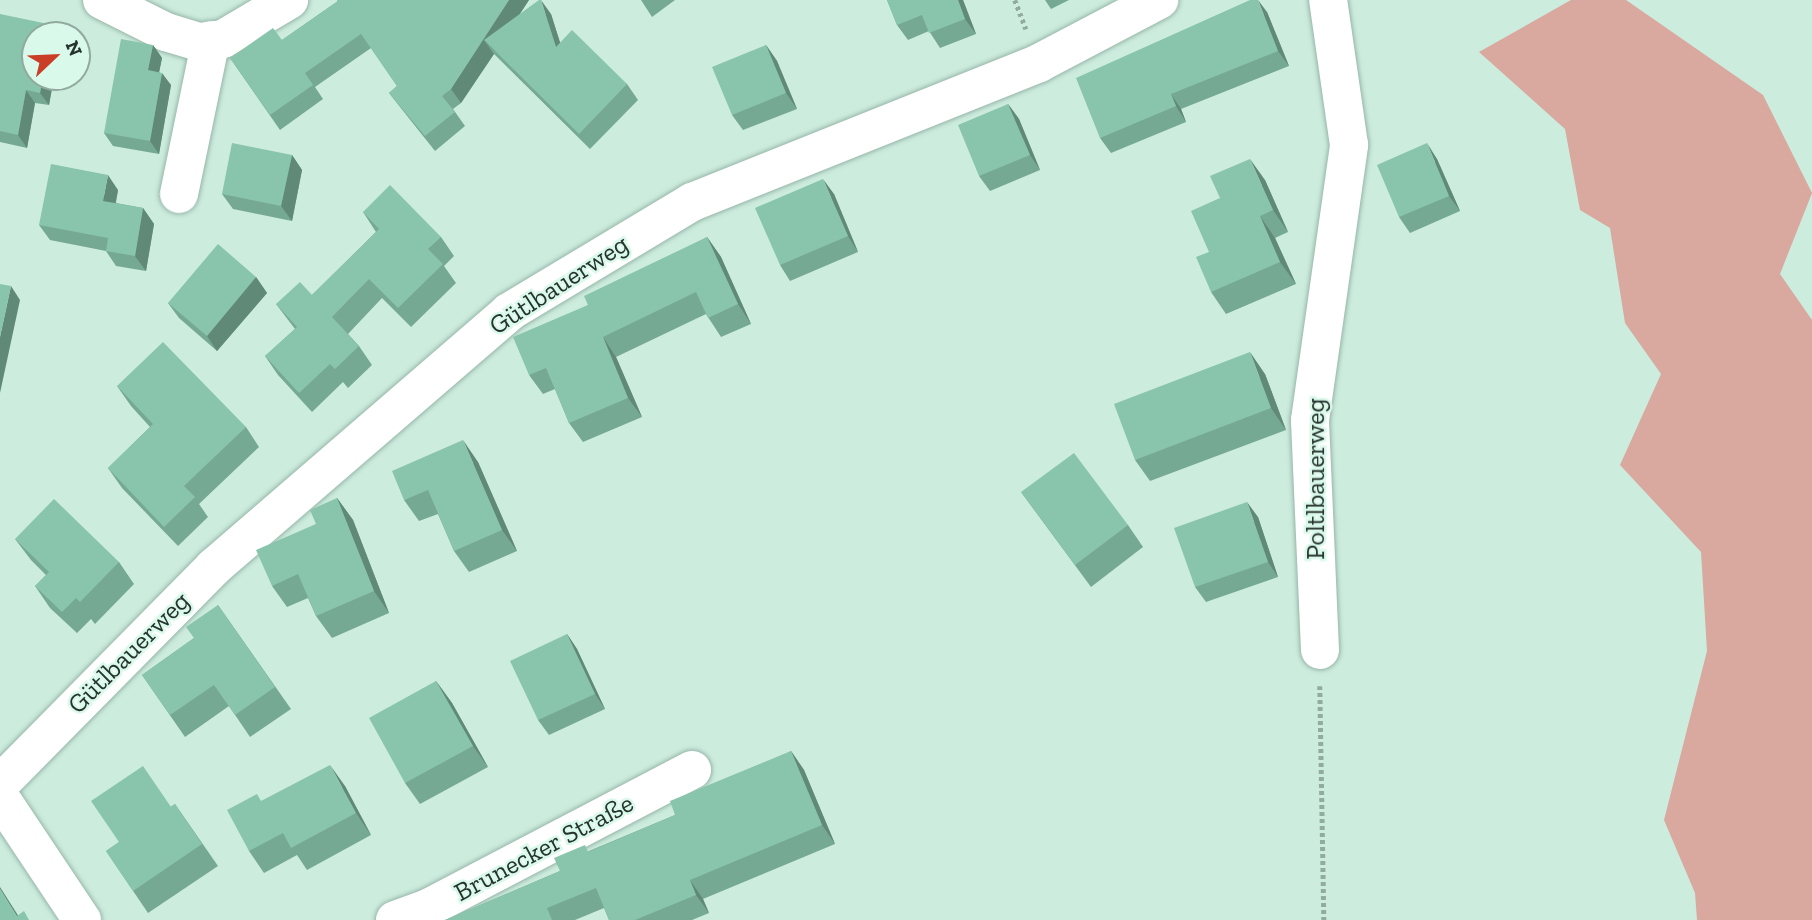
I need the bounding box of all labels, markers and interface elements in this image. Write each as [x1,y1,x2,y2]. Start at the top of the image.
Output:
north arrow [21,21,91,91]
text: N [61,37,87,60]
street label: Gütlbauerweg [484,229,634,341]
street label: Poltlbauerweg [1300,398,1332,560]
street label: Gütlbauerweg [62,586,196,720]
street label: Brunecker Straße [449,788,639,908]

